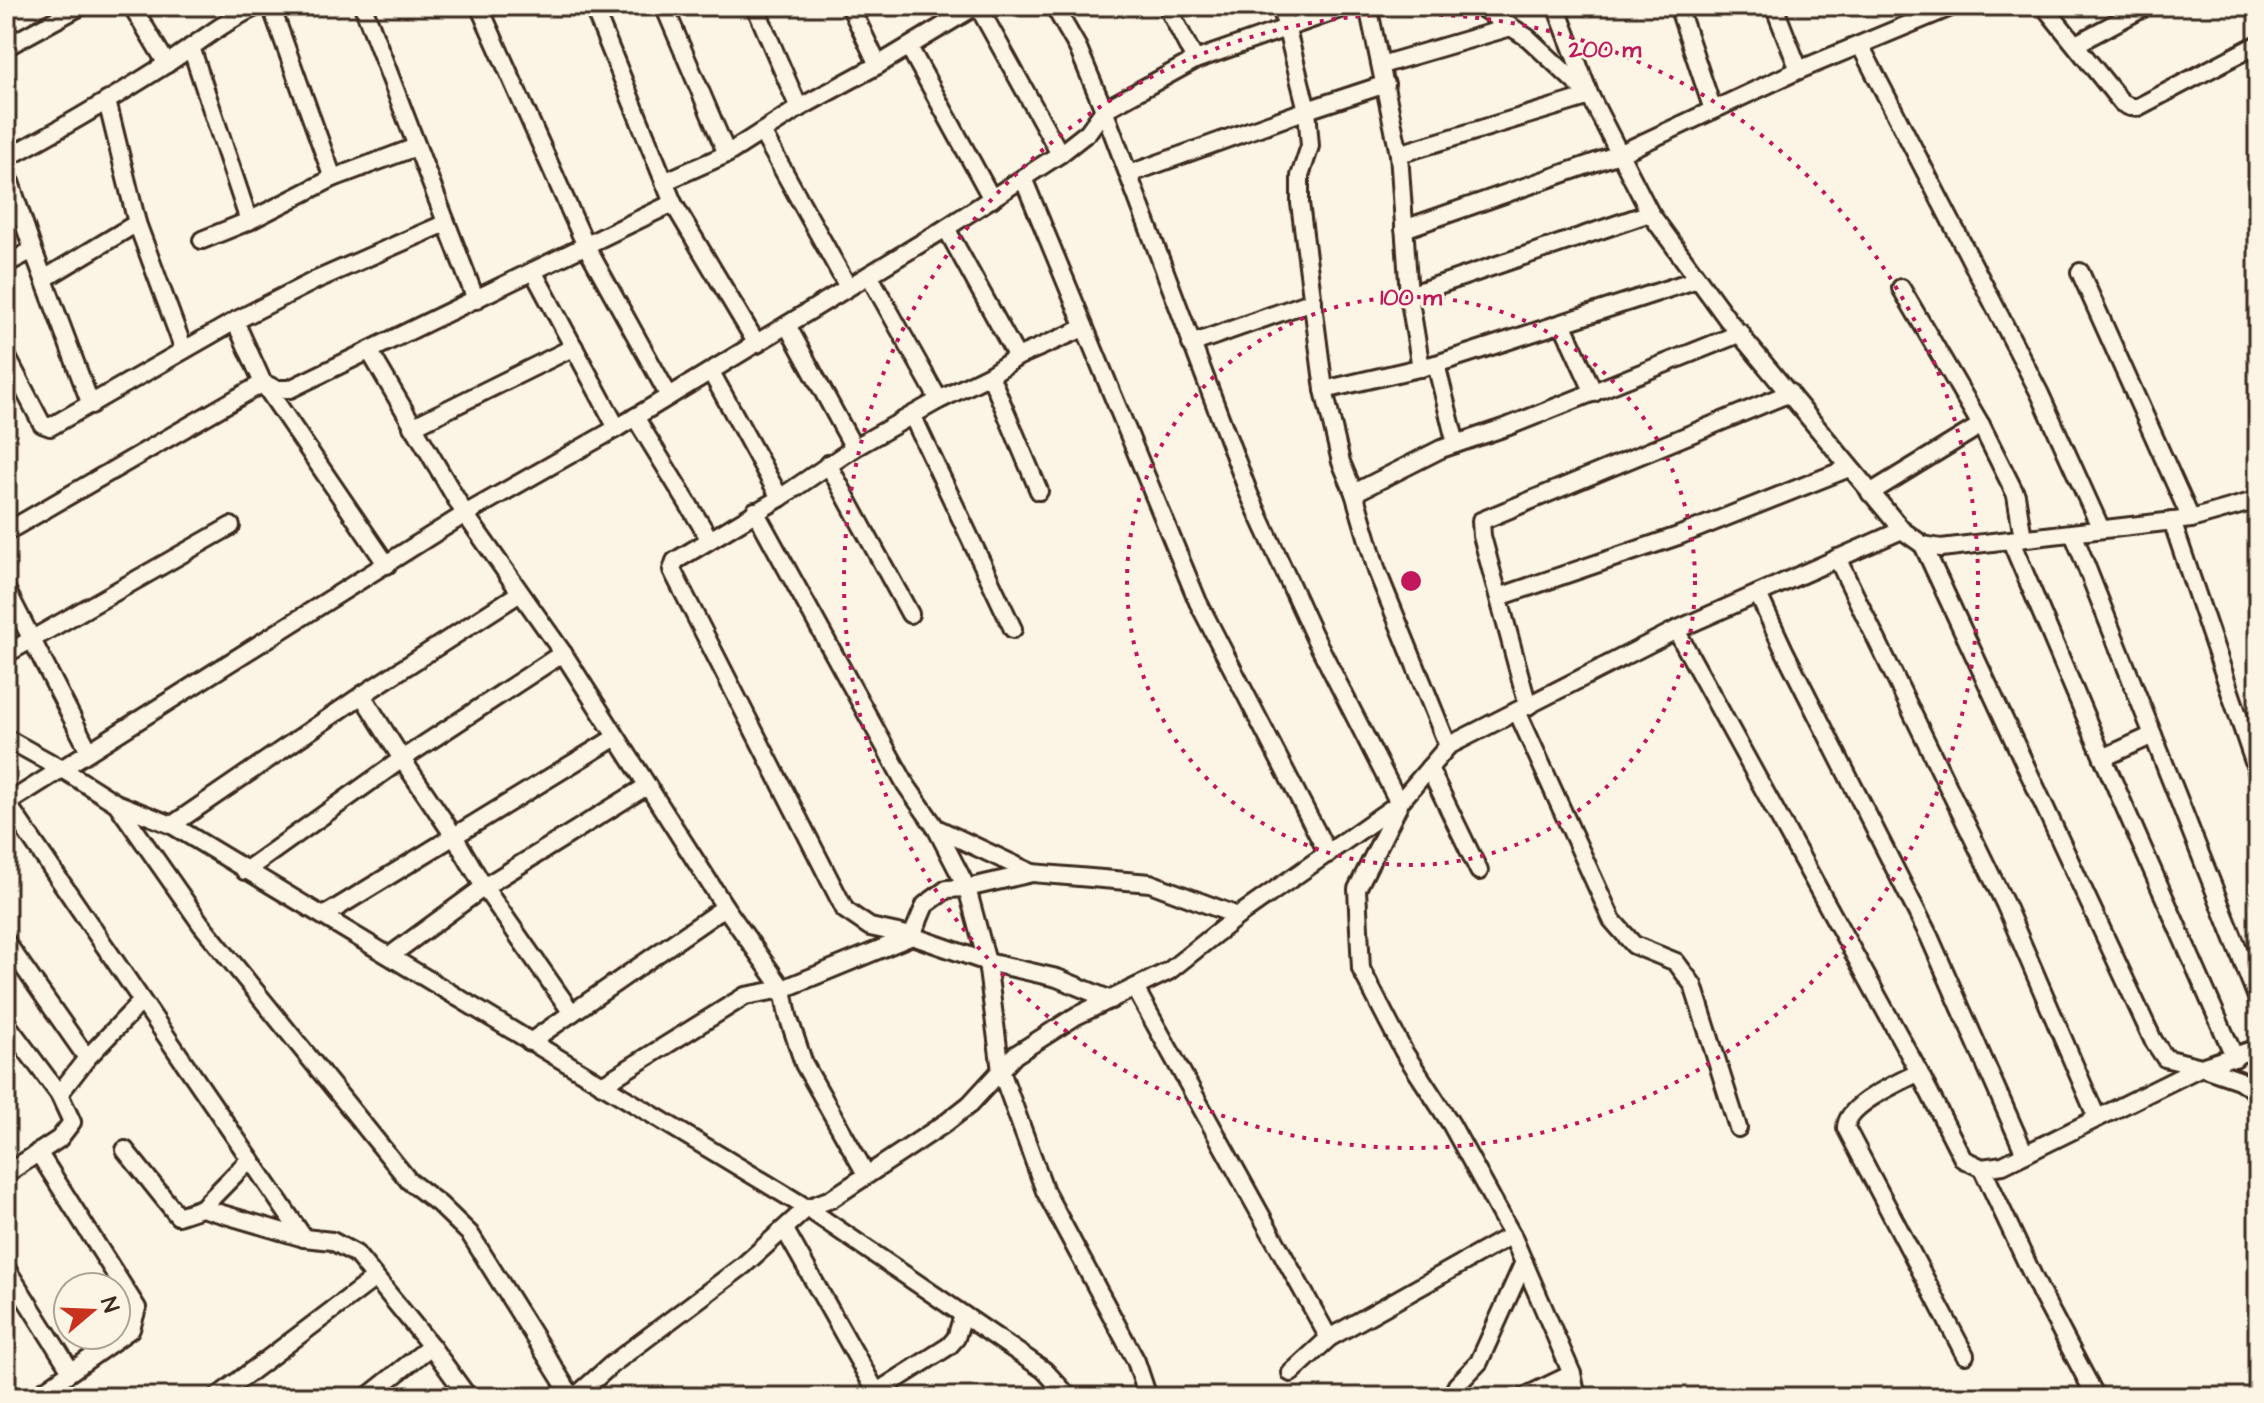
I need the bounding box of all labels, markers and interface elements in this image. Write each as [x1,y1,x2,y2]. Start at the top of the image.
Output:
text: 200 m [1568,33,1641,67]
text: 100 m [1380,281,1442,315]
centre of rings [1397,567,1425,595]
north arrow [52,1271,132,1351]
text: N [93,1293,126,1317]

